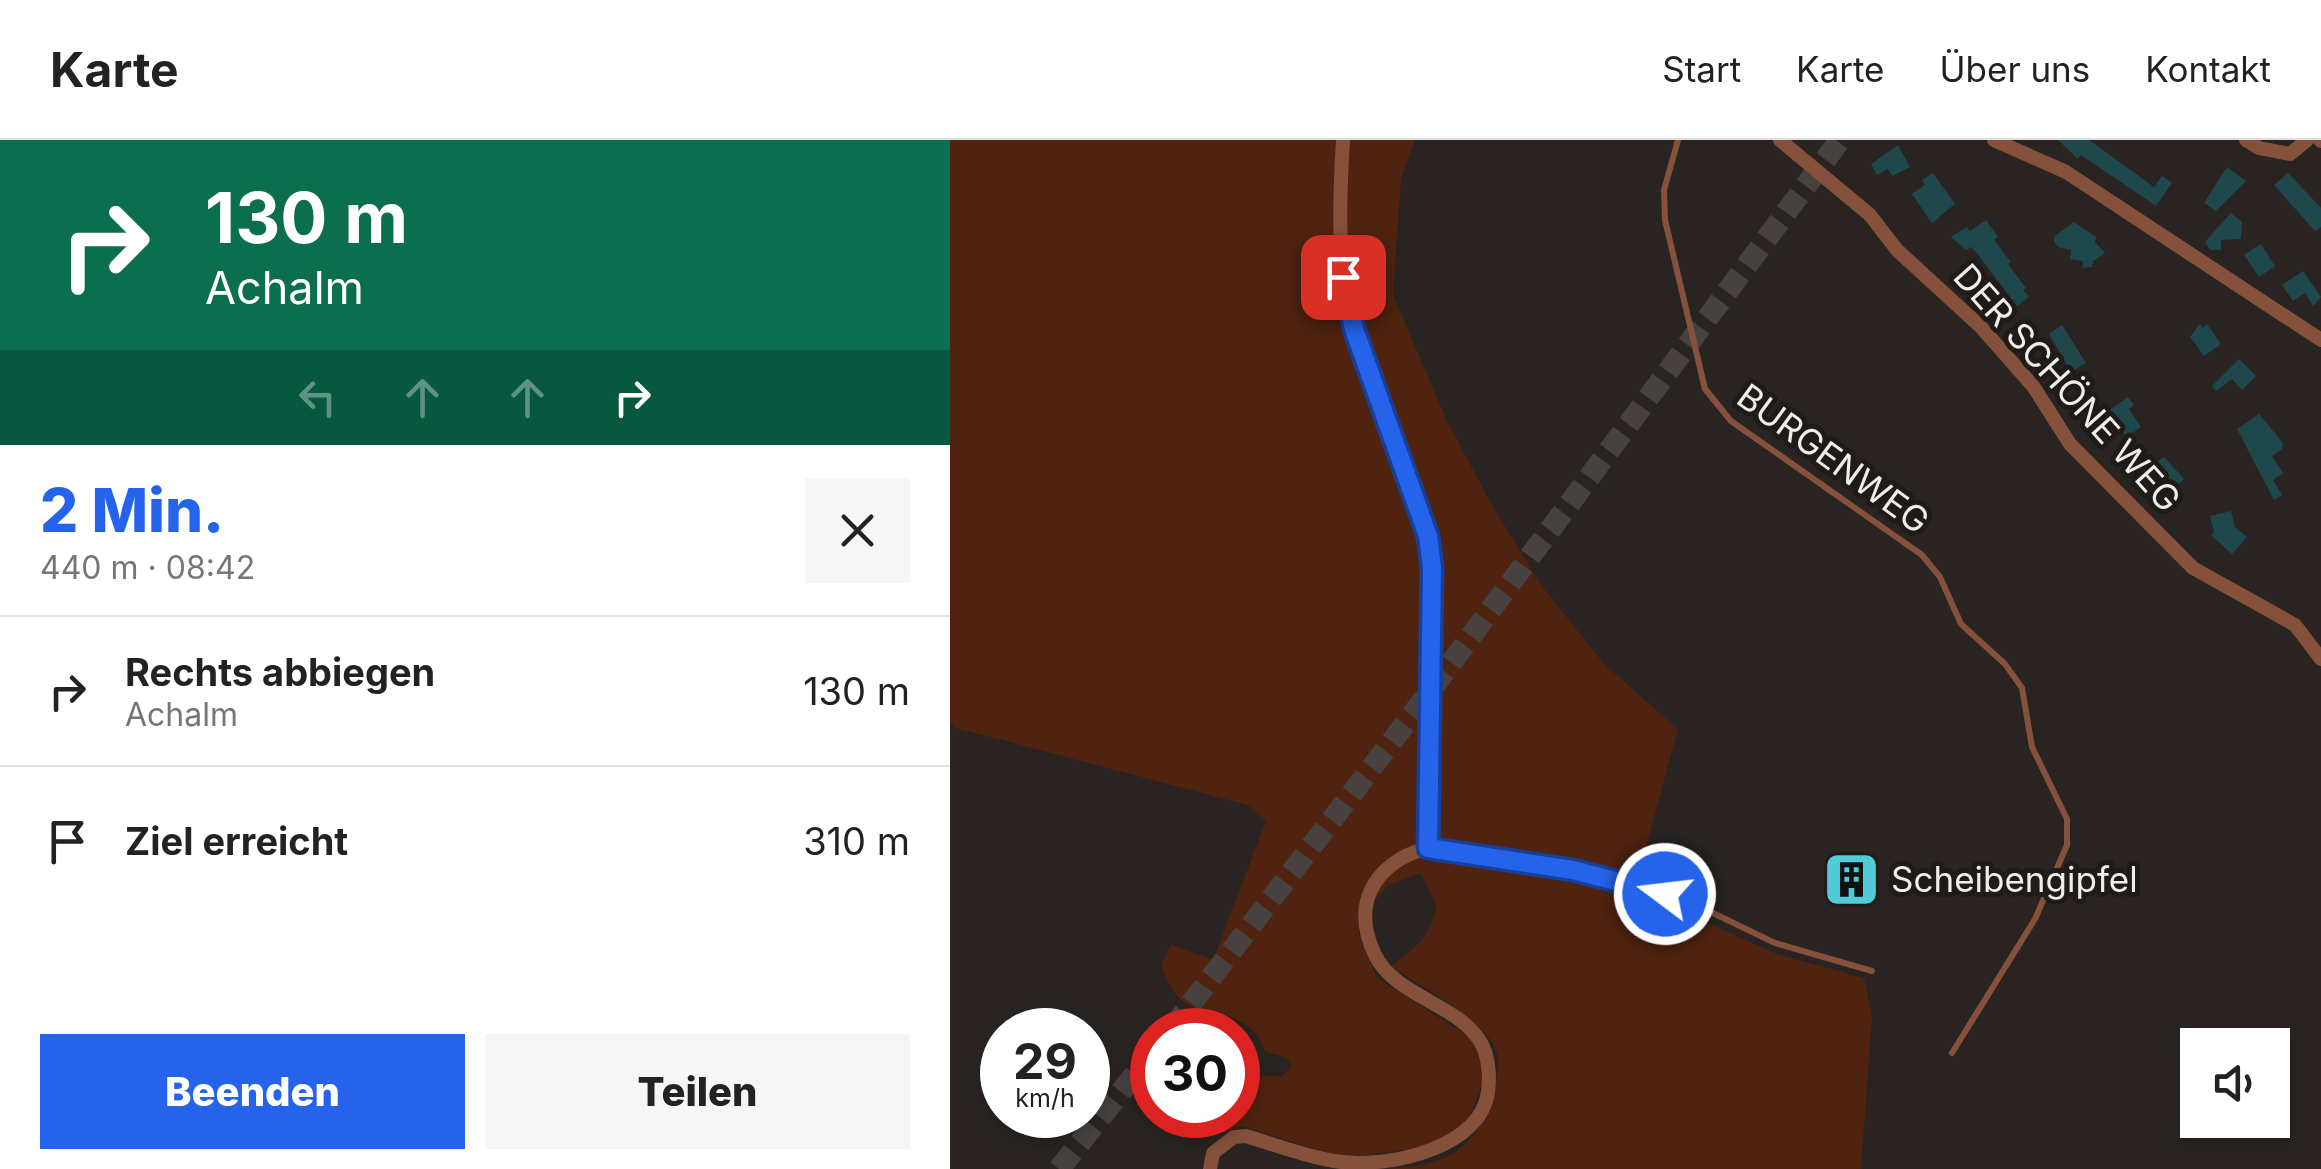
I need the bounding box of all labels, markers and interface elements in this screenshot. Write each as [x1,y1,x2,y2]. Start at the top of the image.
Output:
text: Karte [50,40,179,99]
text: Start [1662,48,1741,90]
text: Karte [1796,48,1885,90]
text: Über uns [1940,48,2090,90]
text: Kontakt [2145,48,2271,90]
text: 130 m [205,175,408,260]
icon: right [40,180,170,310]
pin [1301,235,1386,320]
icon: arrive [1316,250,1371,305]
street label: DER SCHÖNE WEG [1946,255,2190,520]
text: Achalm [205,260,364,315]
icon: left [290,370,345,425]
icon: ahead [395,370,450,425]
icon: ahead [500,370,555,425]
icon: right [605,370,660,425]
street label: BURGENWEG [1730,375,1938,542]
text: 2 Min. [40,474,224,546]
button: close [805,478,910,583]
text: 440 m · 08:42 [40,548,255,587]
text: Rechts abbiegen [125,649,435,695]
icon: right [40,664,95,719]
text: 130 m [803,668,910,714]
text: Achalm [125,695,238,734]
icon: arrive [40,814,95,869]
text: Ziel erreicht [125,818,348,864]
text: 310 m [803,818,910,864]
position arrow [1613,842,1717,946]
building icon: Scheibengipfel [1822,850,1882,910]
place label: Scheibengipfel [1891,858,2138,900]
speed limit sign: 30 [1130,1008,1260,1138]
map controls [2180,1028,2290,1138]
button: sound [2180,1028,2290,1138]
text: 29 [1013,1031,1077,1091]
button: Beenden [40,1034,465,1149]
button: Teilen [485,1034,910,1149]
text: km/h [1015,1083,1075,1113]

